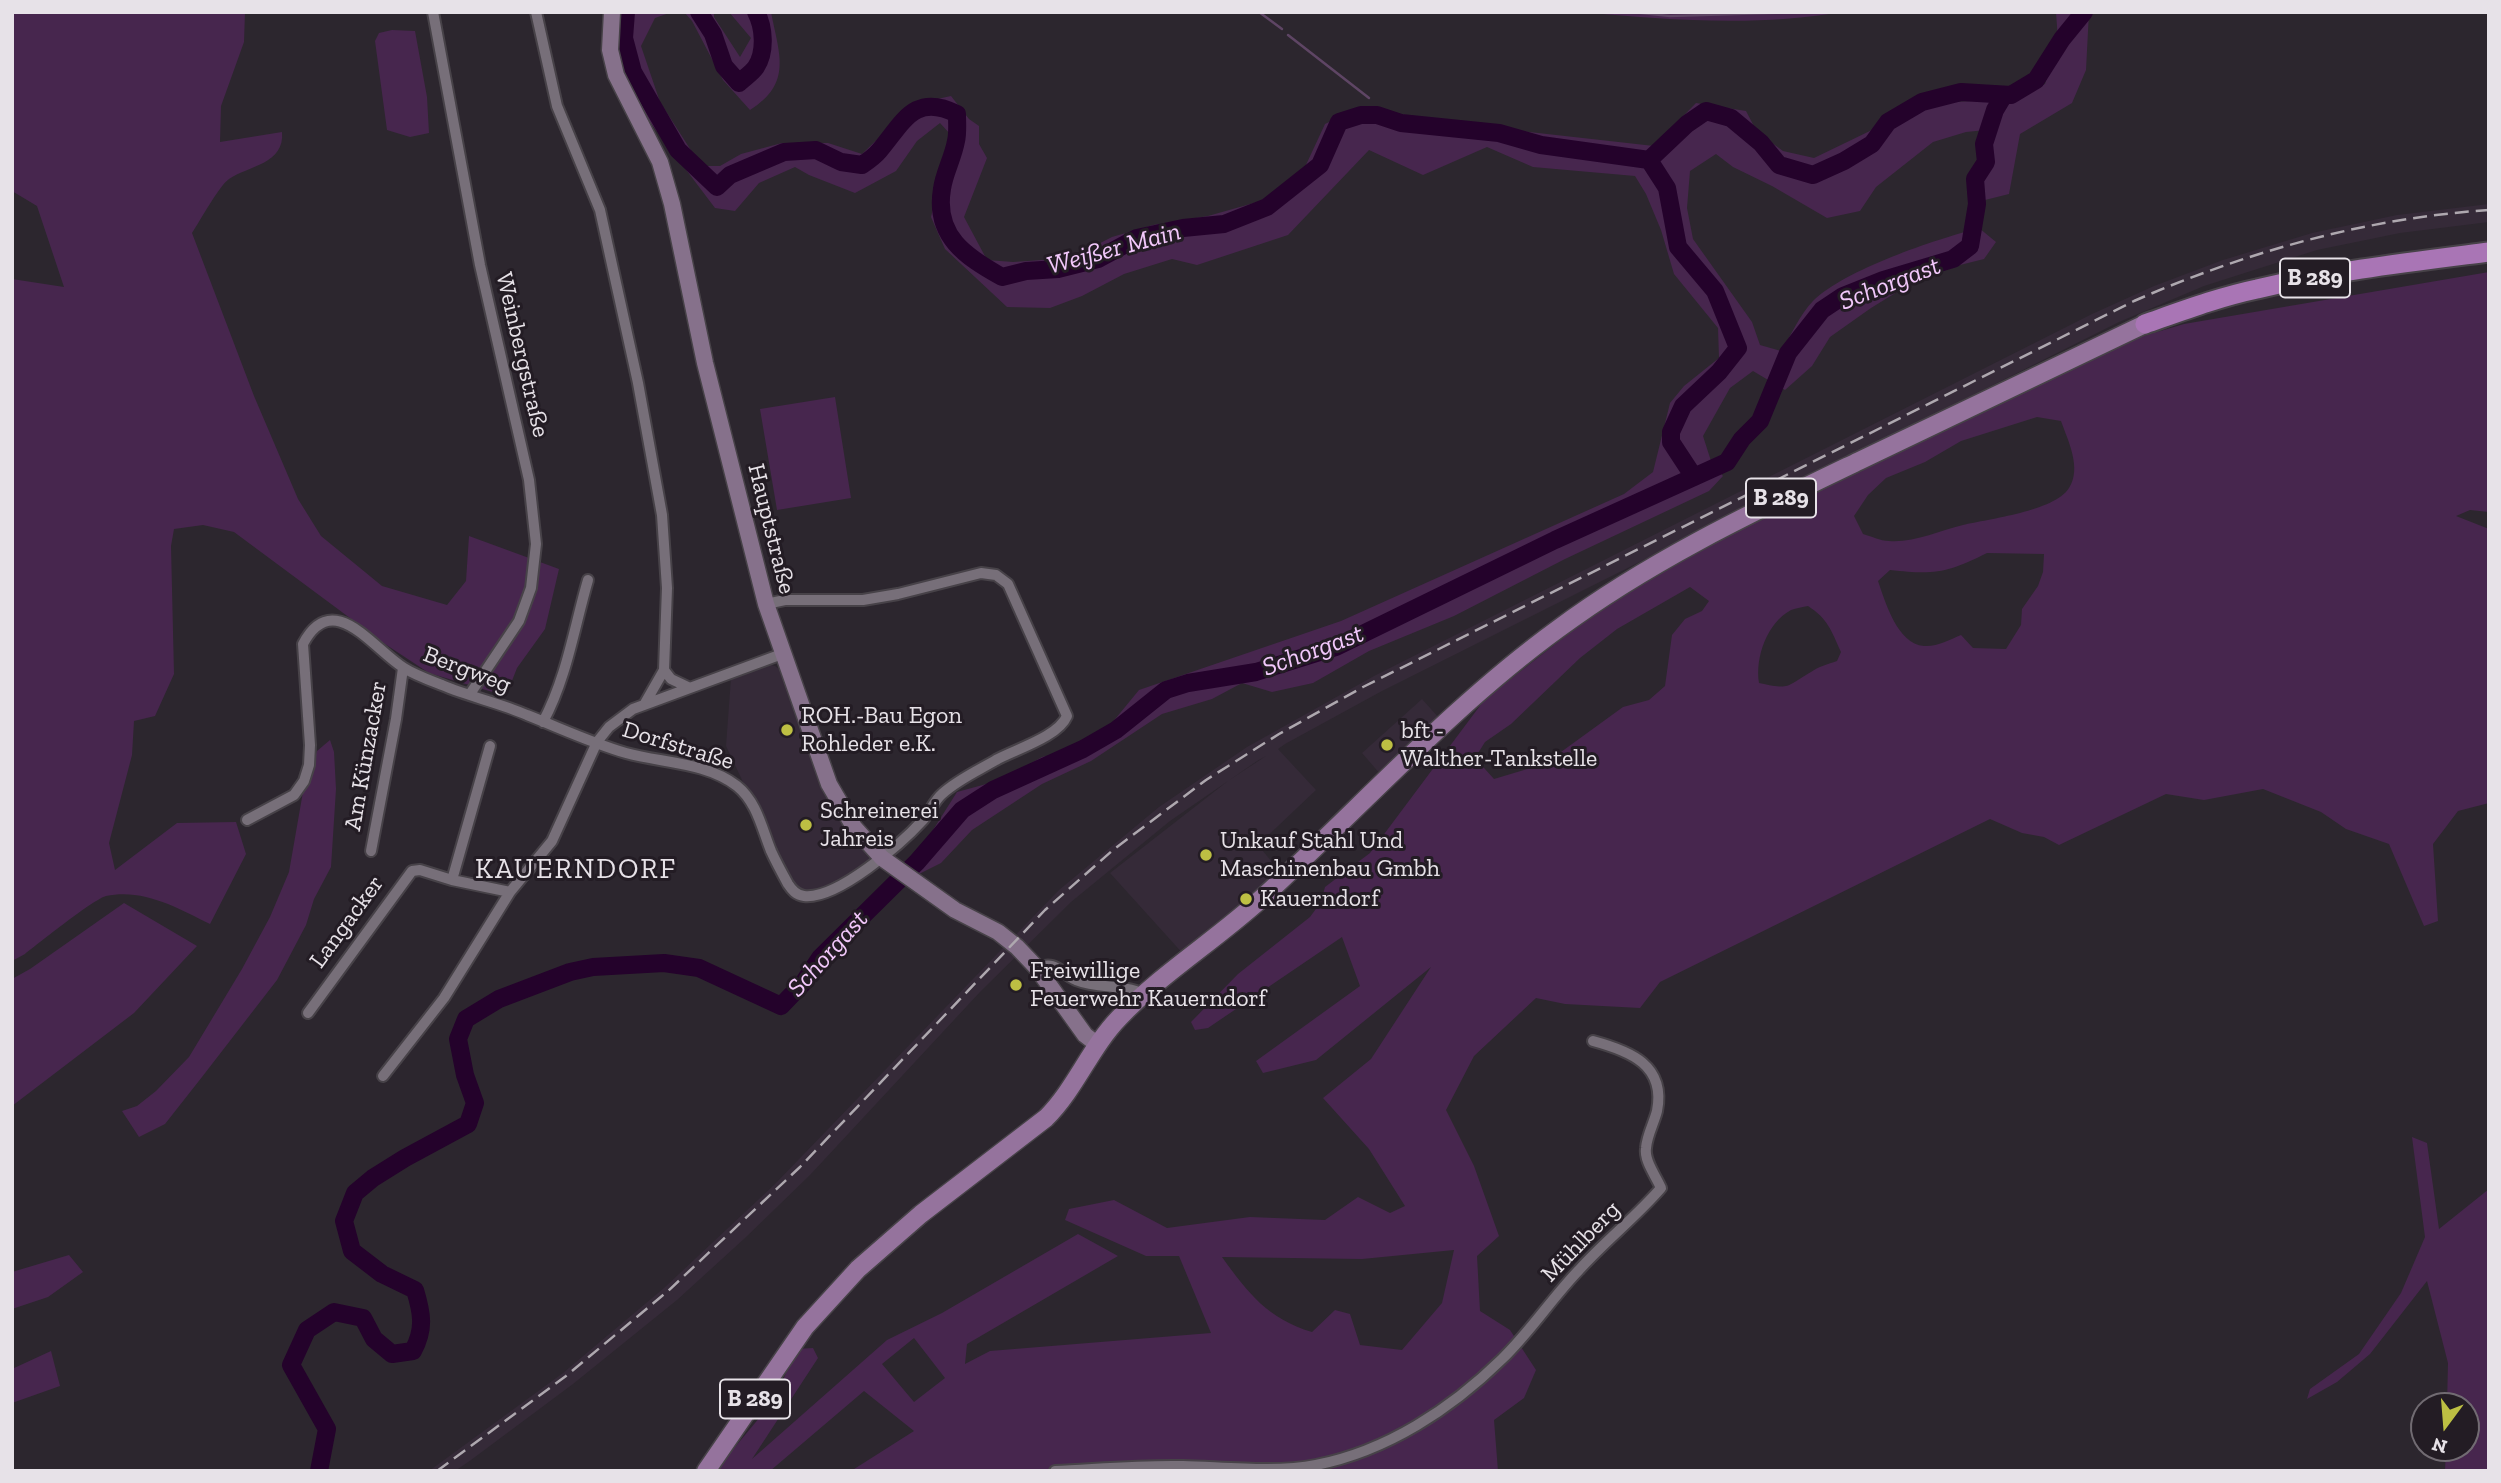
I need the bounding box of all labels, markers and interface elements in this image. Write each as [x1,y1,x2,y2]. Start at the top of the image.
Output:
water label: Weißer Main [1044,216,1184,282]
water label: Schorgast [1835,250,1945,318]
road number: B 289 [2280,258,2350,298]
street label: Weinbergstraße [489,270,555,440]
street label: Hauptstraße [741,461,801,597]
road number: B 289 [1746,478,1816,518]
water label: Schorgast [1258,618,1368,684]
street label: Bergweg [419,640,515,700]
street label: Am Künzacker [339,679,393,833]
place label: ROH.-Bau Egon Rohleder e.K. [801,702,962,758]
street label: Dorfstraße [619,715,737,777]
place label: bft - Walther-Tankstelle [1401,717,1597,773]
marker: ROH.-Bau Egon Rohleder e.K. [779,722,795,738]
marker: bft - Walther-Tankstelle [1379,737,1395,753]
place label: Schreinerei Jahreis [820,797,939,853]
marker: Schreinerei Jahreis [798,817,814,833]
place label: Unkauf Stahl Und Maschinenbau Gmbh [1220,827,1440,883]
marker: Unkauf Stahl Und Maschinenbau Gmbh [1198,847,1214,863]
district label: KAUERNDORF [476,853,676,887]
street label: Langacker [304,870,390,974]
place label: Kauerndorf [1260,885,1379,913]
marker: Kauerndorf [1238,891,1254,907]
water label: Schorgast [781,904,875,1004]
place label: Freiwillige Feuerwehr Kauerndorf [1030,957,1266,1013]
marker: Freiwillige Feuerwehr Kauerndorf [1008,977,1024,993]
street label: Mühlberg [1535,1196,1627,1288]
road number: B 289 [720,1380,790,1418]
north arrow [2410,1392,2480,1462]
text: N [2430,1433,2450,1459]

